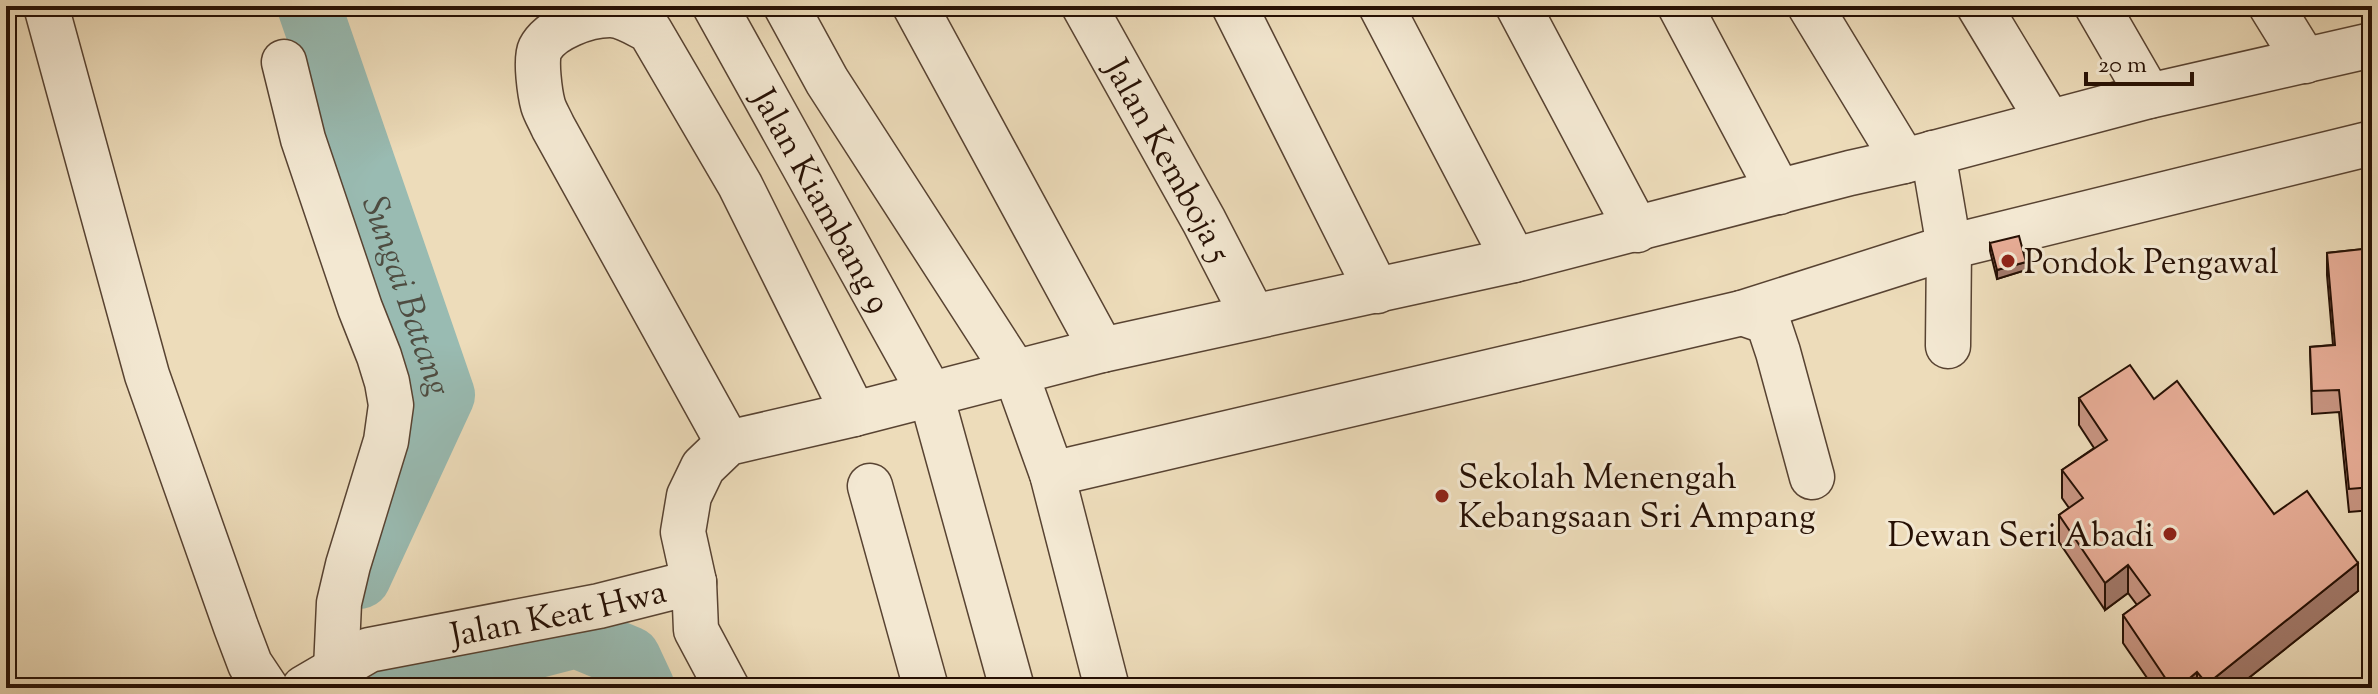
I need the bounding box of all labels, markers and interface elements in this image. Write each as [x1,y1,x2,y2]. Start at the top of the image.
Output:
scale bar [2086,36,2192,86]
street label: Jalan Kemboja 5 [1089,49,1242,272]
text: 20 m [2098,49,2147,83]
street label: Jalan Kiambang 9 [737,79,902,323]
water label: Sungai Batang [346,189,463,404]
place label: Pondok Pengawal [2024,240,2279,289]
marker: Pondok Pengawal [1999,252,2017,270]
place label: Sekolah Menengah Kebangsaan Sri Ampang [1458,455,1815,543]
marker: Sekolah Menengah Kebangsaan Sri Ampang [1433,487,1451,505]
place label: Dewan Seri Abadi [1888,513,2154,562]
marker: Dewan Seri Abadi [2161,525,2179,543]
street label: Jalan Keat Hwa [445,569,672,662]

